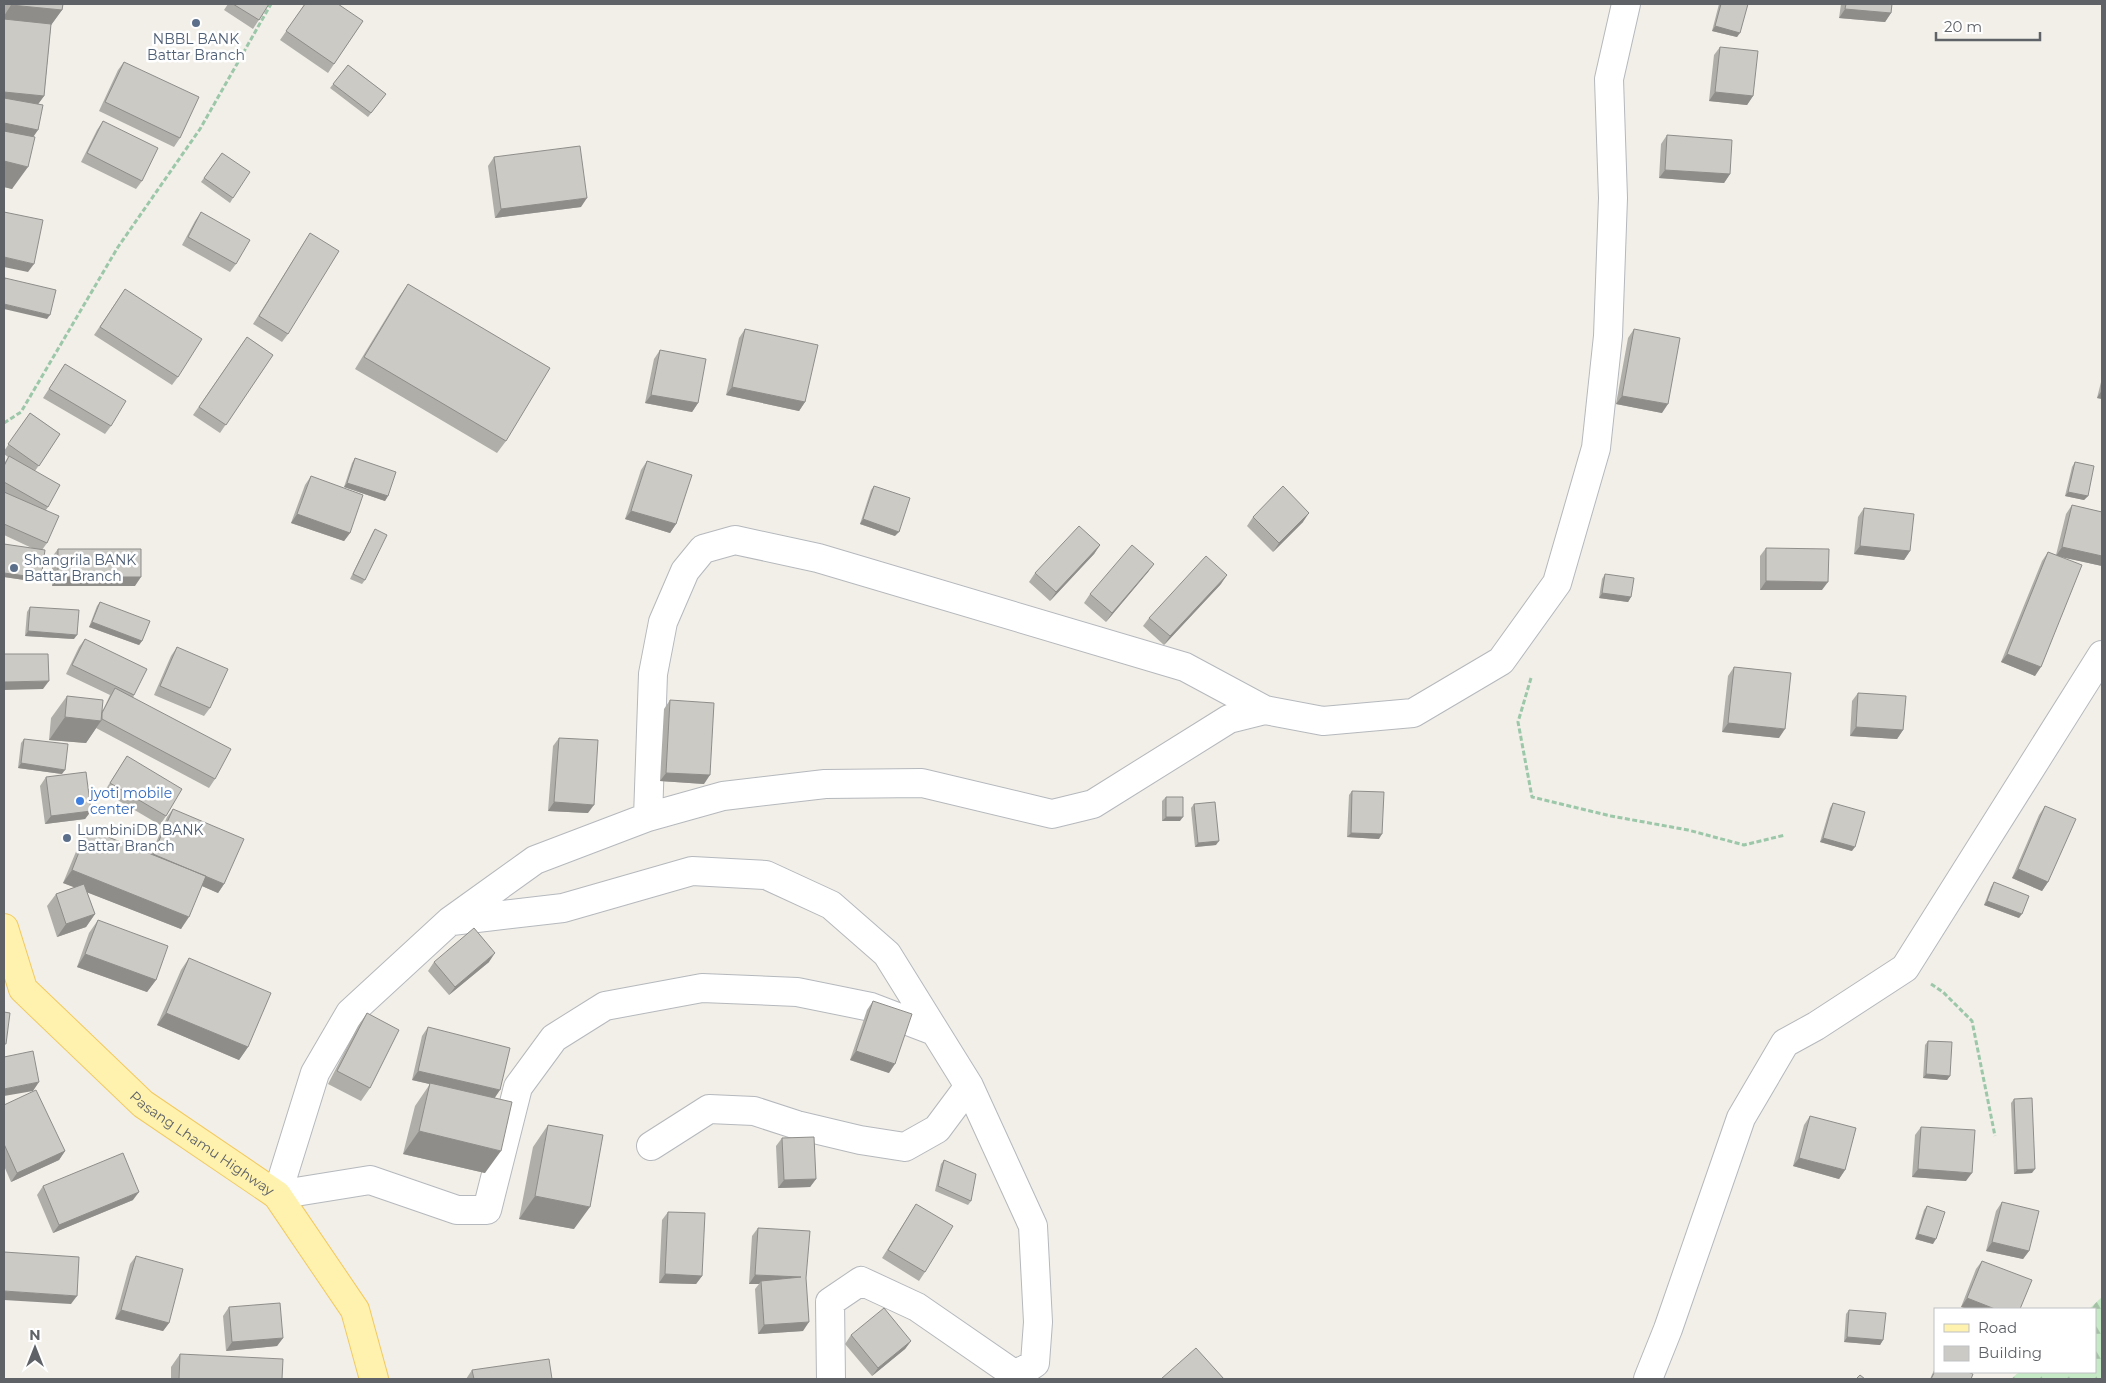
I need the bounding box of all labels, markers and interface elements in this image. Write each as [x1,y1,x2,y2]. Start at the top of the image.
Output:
scale bar [1936,10,2040,42]
marker: NBBL BANK Battar Branch [190,17,202,29]
text: 20 m [1944,17,1982,36]
place label: NBBL BANK Battar Branch [147,30,245,64]
place label: Shangrila BANK Battar Branch [24,551,136,585]
marker: Shangrila BANK Battar Branch [8,562,20,574]
place label: jyoti mobile center [88,784,172,818]
marker: jyoti mobile center [74,795,86,807]
place label: LumbiniDB BANK Battar Branch [77,821,204,855]
marker: LumbiniDB BANK Battar Branch [61,832,73,844]
street label: Pasang Lhamu Highway [126,1087,278,1200]
legend [1934,1308,2096,1373]
text: Road [1978,1318,2017,1337]
north arrow [10,1323,60,1373]
text: N [29,1326,41,1344]
text: Building [1978,1343,2042,1362]

